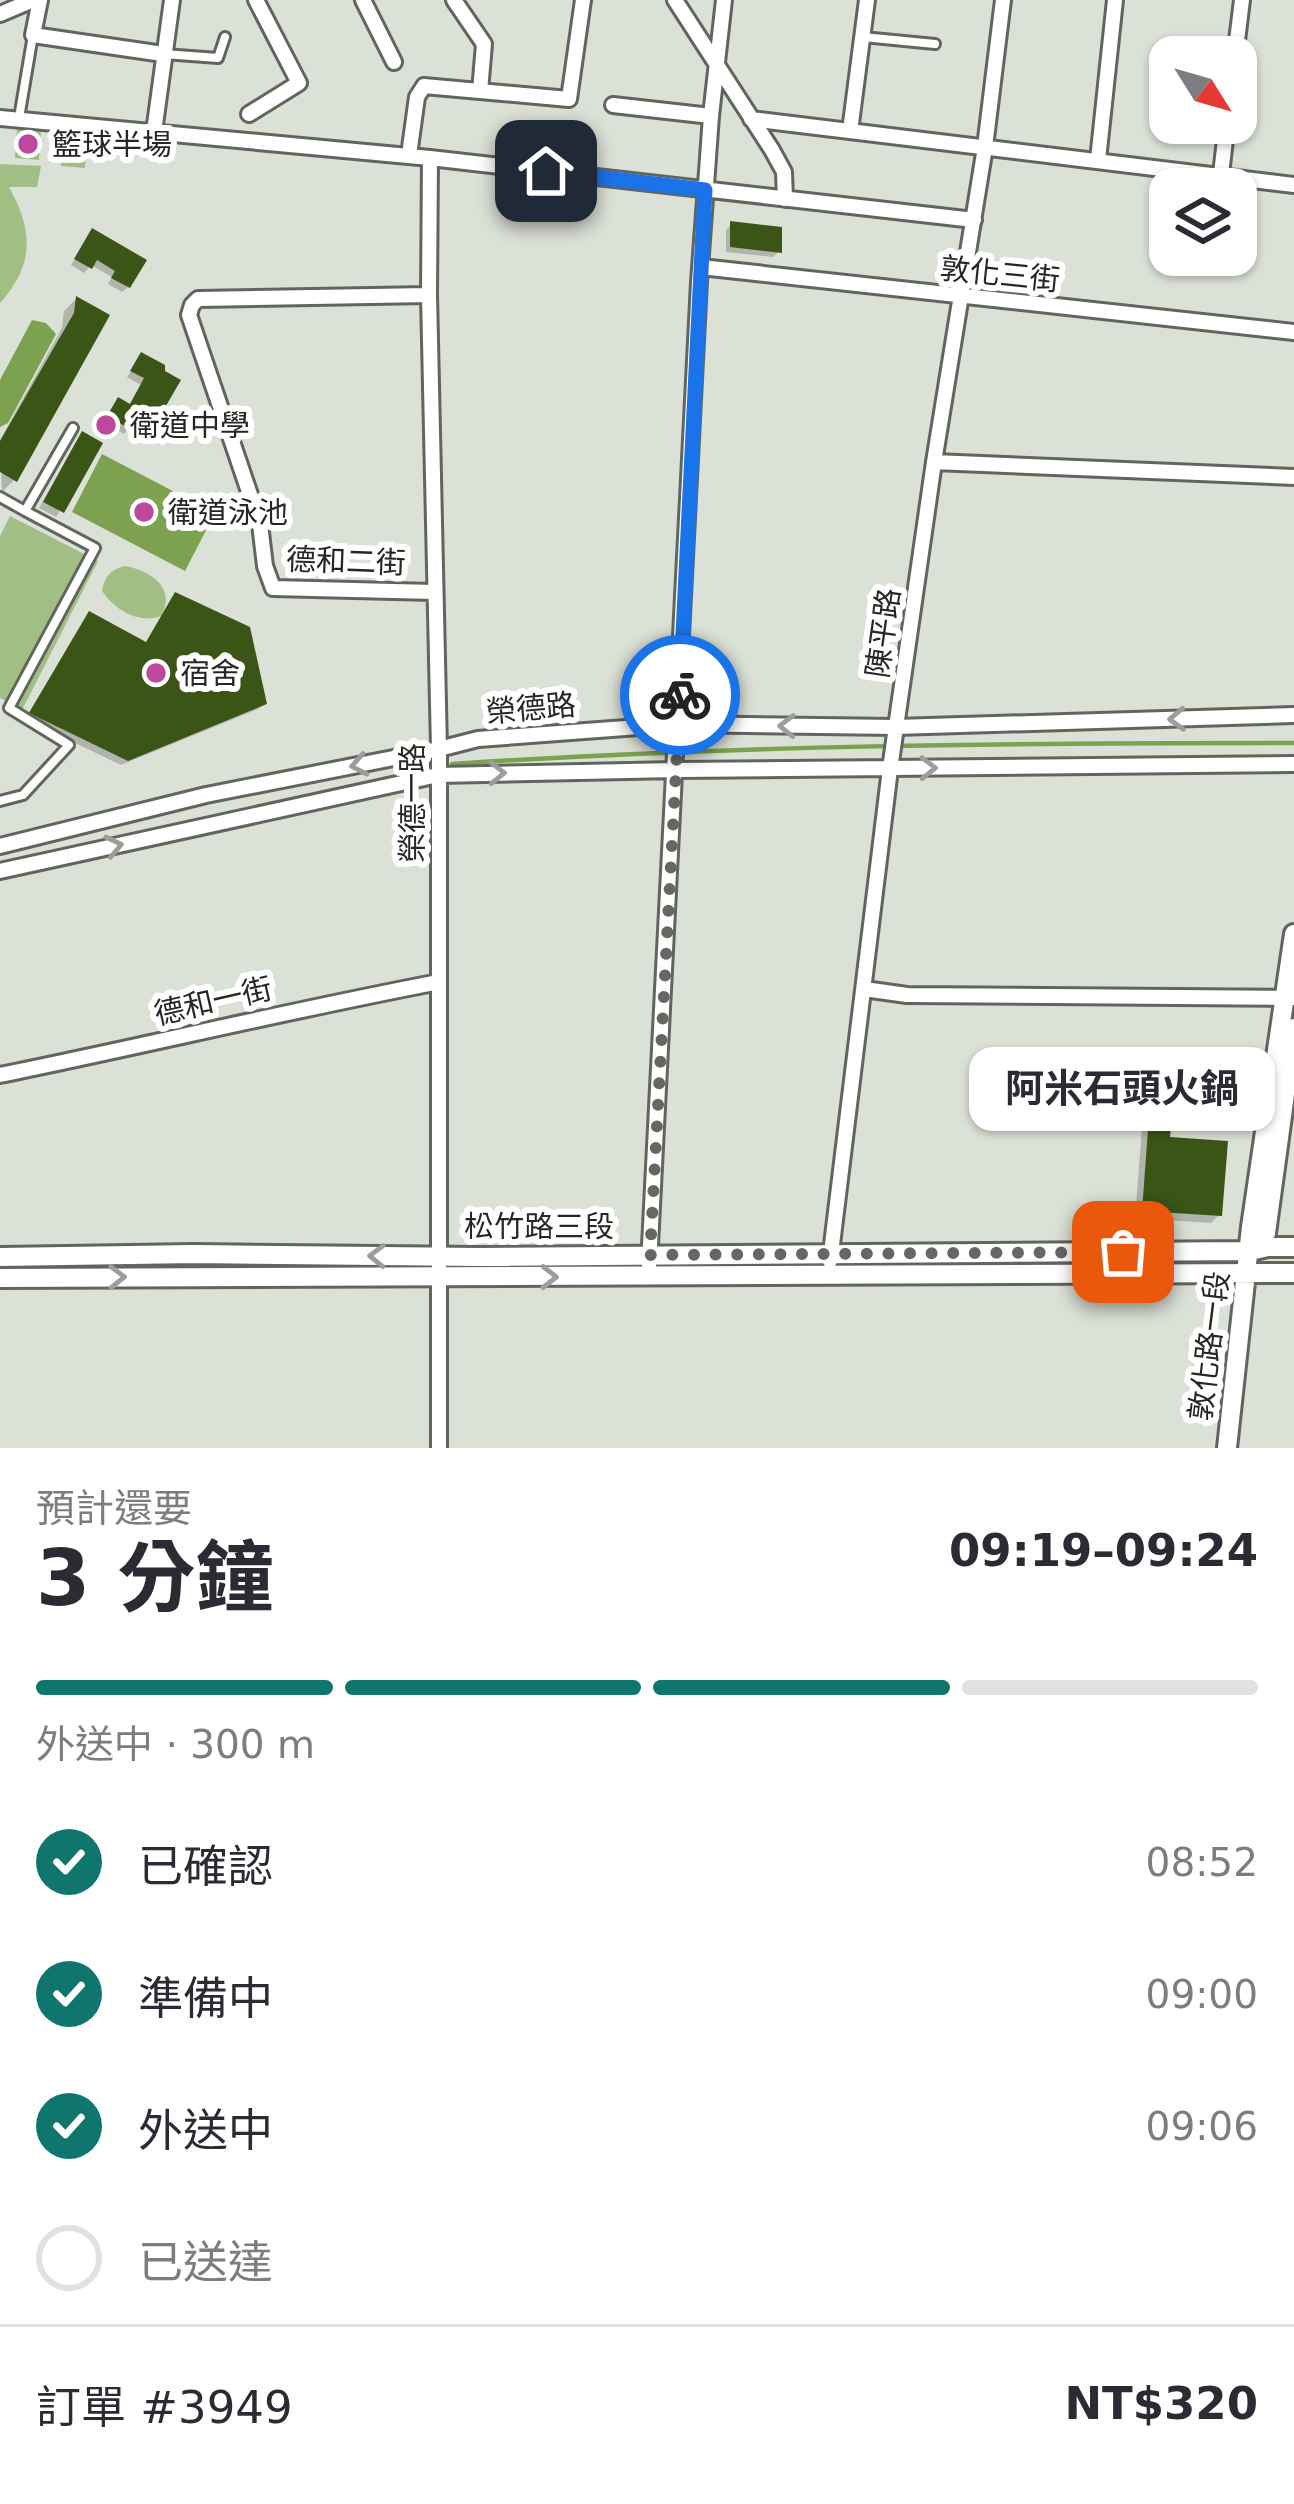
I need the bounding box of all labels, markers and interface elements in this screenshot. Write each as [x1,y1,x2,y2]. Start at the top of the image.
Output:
north arrow [1149,36,1257,144]
map controls [1149,36,1257,276]
pin [495,120,597,222]
place label: 籃球半場 [52,127,172,162]
marker: 籃球半場 [15,131,41,157]
icon: home [513,138,579,204]
button: layers [1149,168,1257,276]
street label: 敦化三街 [938,250,1062,298]
place label: 衛道中學 [130,408,250,443]
marker: 衛道中學 [93,412,119,438]
place label: 衛道泳池 [168,495,288,530]
marker: 衛道泳池 [131,499,157,525]
street label: 德和二街 [285,541,407,581]
street label: 陳平路 [859,586,907,680]
courier [620,635,740,755]
place label: 宿舍 [180,656,240,691]
marker: 宿舍 [143,660,169,686]
icon: bike [647,662,713,728]
street label: 榮德路 [485,687,577,729]
one-way arrow [1167,705,1186,731]
one-way arrow [777,713,795,739]
street label: 榮德一路 [395,743,430,863]
one-way arrow [349,751,369,777]
one-way arrow [919,756,938,782]
one-way arrow [488,761,507,787]
one-way arrow [104,834,124,859]
street label: 德和一街 [151,970,275,1032]
callout: 阿米石頭火鍋 [970,1048,1276,1132]
text: 阿米石頭火鍋 [1005,1066,1239,1111]
pin [1072,1201,1174,1303]
street label: 松竹路三段 [464,1209,614,1244]
icon: bag [1090,1219,1156,1285]
one-way arrow [367,1243,385,1269]
one-way arrow [109,1264,127,1290]
one-way arrow [541,1264,559,1290]
street label: 敦化路一段 [1182,1269,1236,1423]
text: 預計還要 [36,1486,192,1531]
text: 09:19–09:24 [949,1524,1258,1577]
text: 3 分鐘 [36,1533,273,1623]
text: 外送中 · 300 m [36,1722,315,1767]
icon: check [36,1829,102,1895]
text: 已確認 [138,1840,273,1893]
text: 08:52 [1146,1840,1258,1885]
icon: check [36,1961,102,2027]
text: 準備中 [138,1972,273,2025]
text: 09:00 [1146,1972,1258,2017]
icon: check [36,2093,102,2159]
text: 外送中 [138,2104,273,2157]
text: 09:06 [1146,2104,1258,2149]
text: 已送達 [138,2236,273,2289]
text: NT$320 [1064,2377,1258,2430]
text: 訂單 #3949 [36,2381,293,2434]

